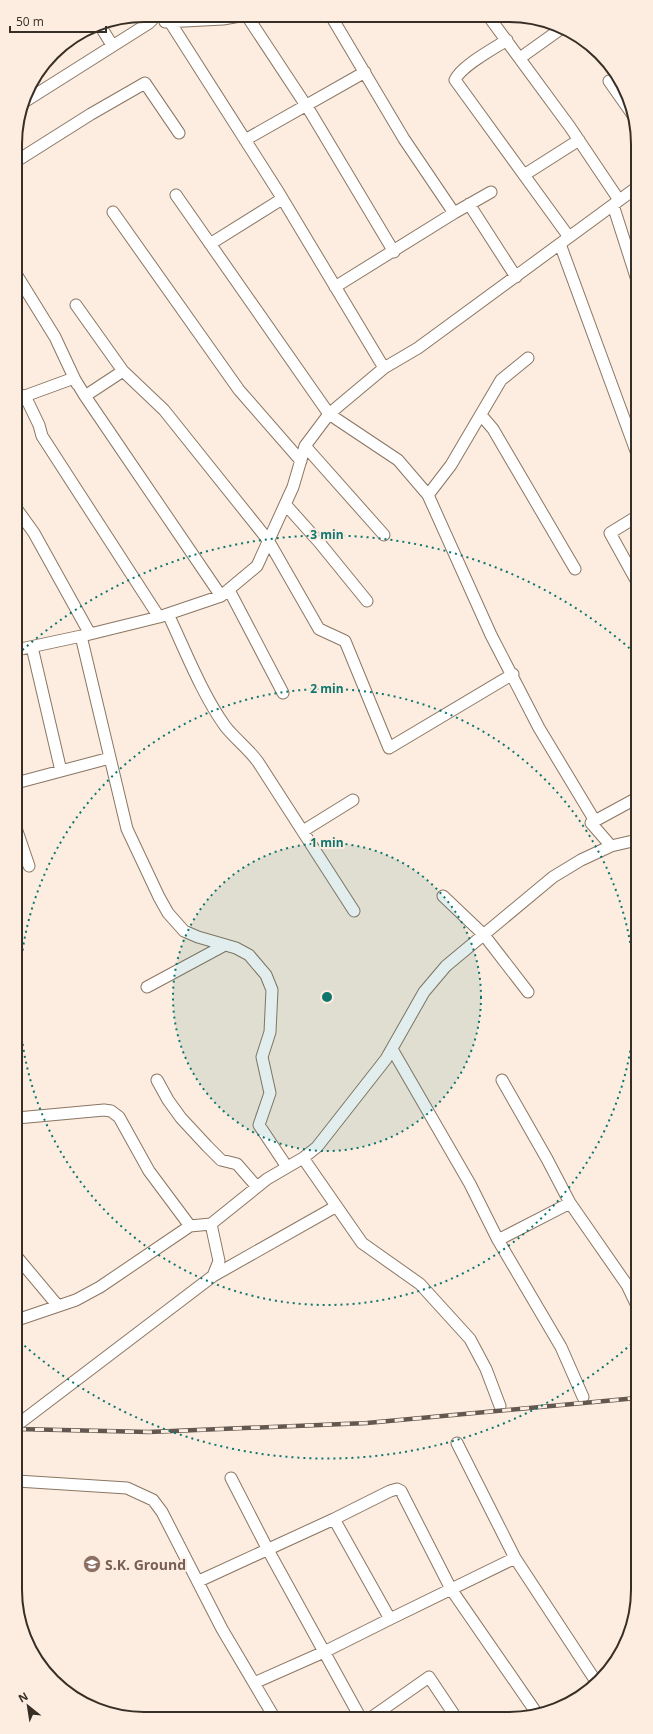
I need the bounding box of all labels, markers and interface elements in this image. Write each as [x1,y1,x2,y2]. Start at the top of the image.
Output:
scale bar [10,8,106,34]
text: 50 m [16,13,44,30]
text: 3 min [310,526,344,543]
text: 2 min [310,680,344,697]
text: 1 min [310,834,344,851]
centre of rings [320,990,334,1004]
school or university icon: S.K. Ground [82,1554,102,1574]
place label: S.K. Ground [105,1555,186,1574]
north arrow [8,1686,48,1726]
text: N [15,1688,30,1706]

